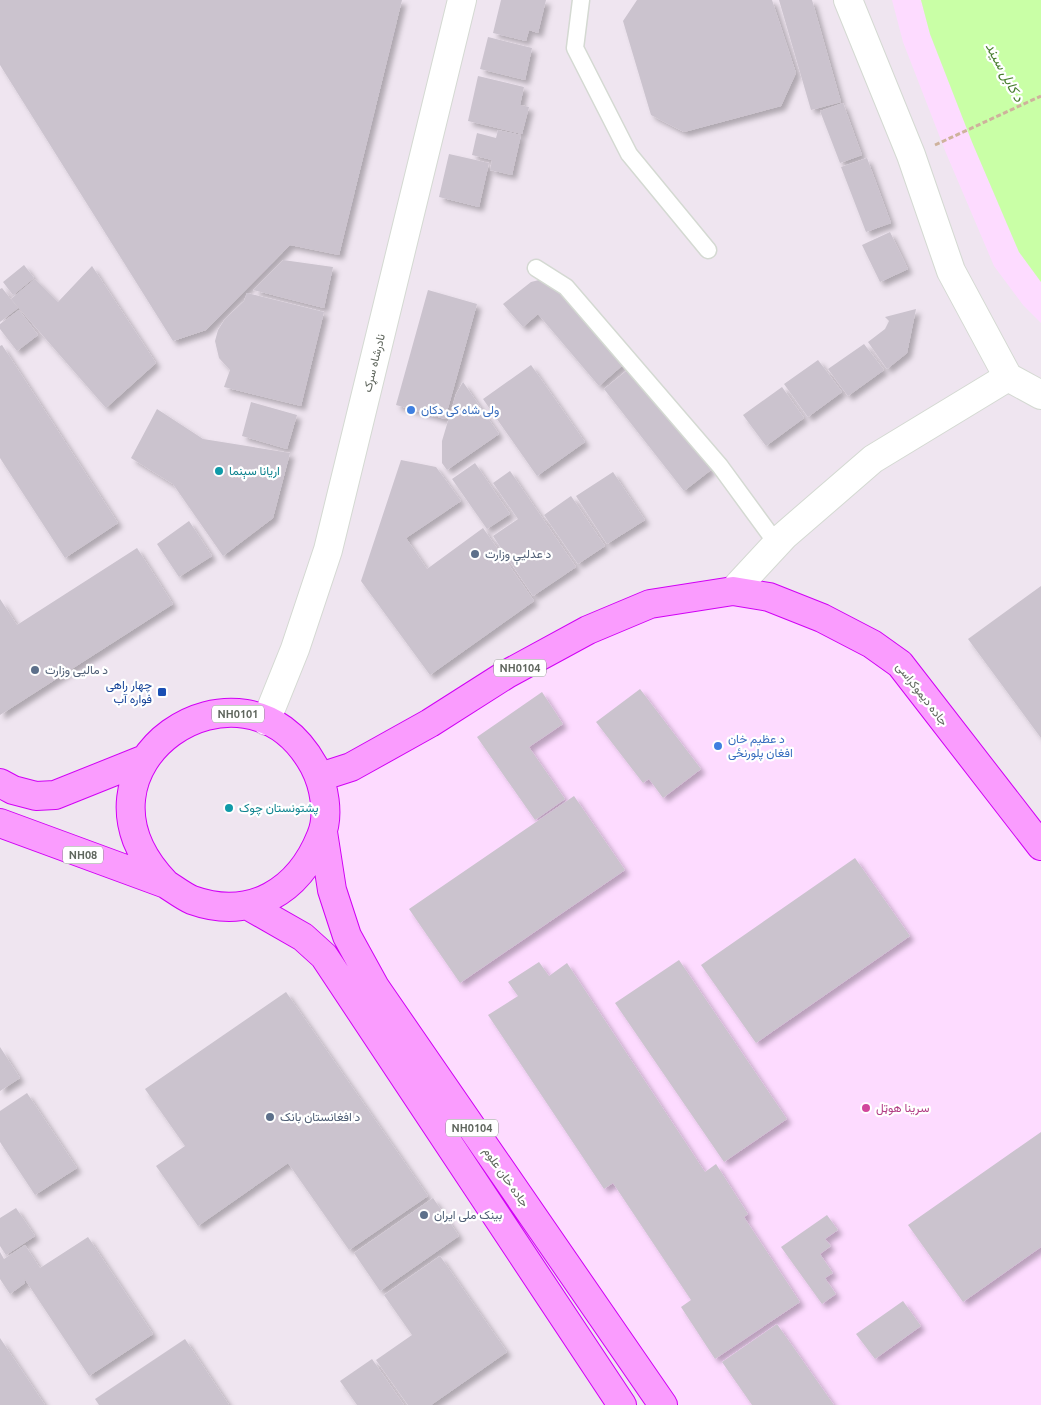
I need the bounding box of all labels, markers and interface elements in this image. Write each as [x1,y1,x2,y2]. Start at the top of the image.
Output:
water label: د کابل سيند [982,40,1027,105]
street label: نادرشاه سړک [360,332,389,394]
place label: ولی شاہ کی دکان [421,403,499,418]
marker: ولی شاہ کی دکان [405,404,417,416]
place label: اريانا سېنما [229,464,280,480]
marker: اريانا سېنما [213,465,225,477]
place label: د عدلیې وزارت [485,547,551,565]
marker: د عدلیې وزارت [469,548,481,560]
road number: NH0104 [494,660,546,676]
street label: جاده دیموکراسی [892,660,951,729]
place label: د مالیی وزارت [45,663,108,678]
marker: د مالیی وزارت [29,664,41,676]
place label: چهار راهی فواره آب [106,678,152,707]
marker: چهار راهی فواره آب [156,686,168,698]
road number: NH0101 [212,706,264,722]
place label: د عظیم خان افغان پلورنځی [728,732,793,761]
marker: د عظیم خان افغان پلورنځی [712,740,724,752]
place label: پشتونستان چوک [239,801,319,816]
marker: پشتونستان چوک [223,802,235,814]
road number: NH08 [63,846,103,864]
place label: سرینا هوټل [876,1101,929,1116]
marker: سرینا هوټل [860,1102,872,1114]
place label: د افغانستان بانک [280,1110,361,1124]
marker: د افغانستان بانک [264,1111,276,1123]
road number: NH0104 [446,1120,498,1136]
street label: جادہ خان علوم [479,1144,532,1210]
place label: بینک ملی ایران [434,1208,502,1223]
marker: بینک ملی ایران [418,1209,430,1221]

